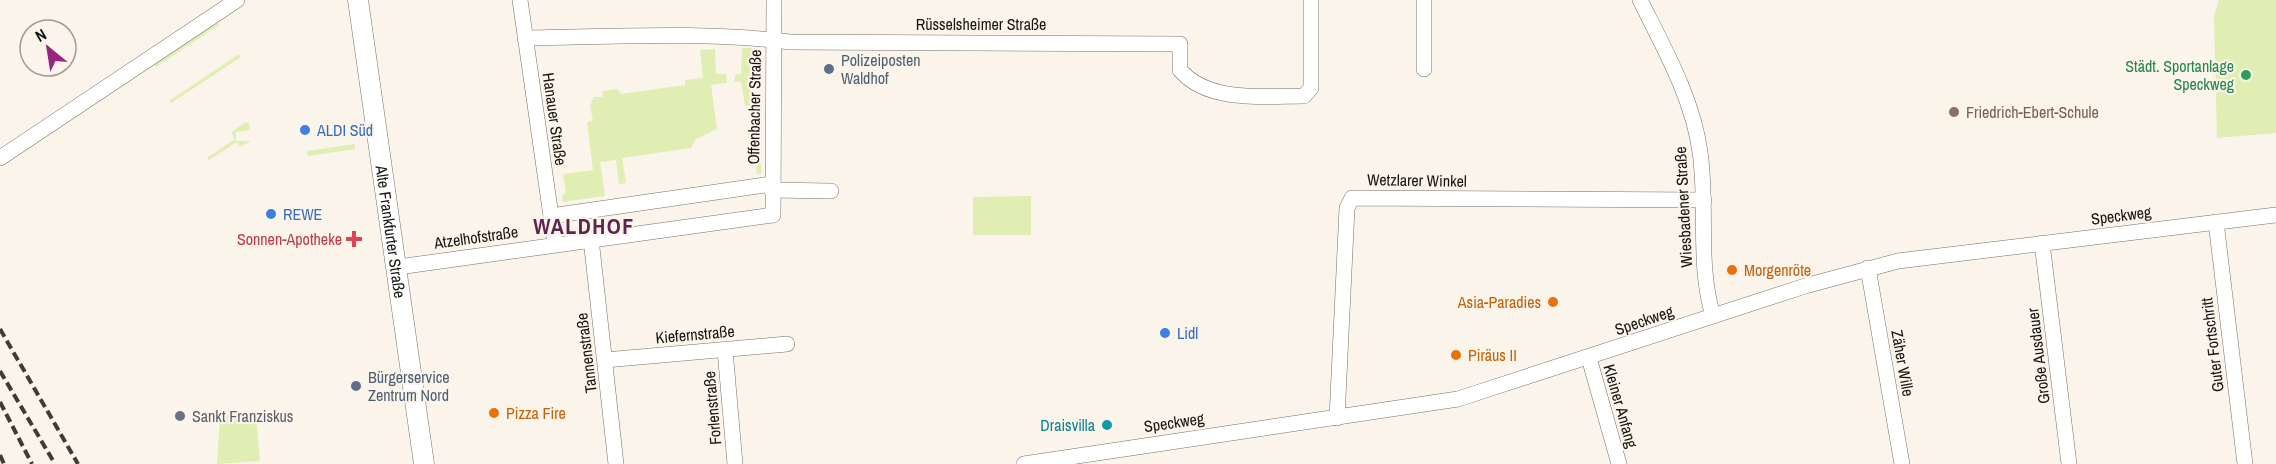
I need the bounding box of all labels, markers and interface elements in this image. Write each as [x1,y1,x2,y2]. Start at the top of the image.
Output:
street label: Rüsselsheimer Straße [916,13,1046,35]
north arrow [18,18,78,78]
text: N [31,23,50,47]
street label: Offenbacher Straße [742,49,766,165]
place label: Polizeiposten Waldhof [841,49,921,89]
place label: Städt. Sportanlage Speckweg [2125,55,2235,95]
marker: Polizeiposten Waldhof [822,62,836,76]
marker: Städt. Sportanlage Speckweg [2239,68,2253,82]
street label: Hanauer Straße [538,71,572,167]
place label: Friedrich-Ebert-Schule [1966,101,2099,123]
marker: Friedrich-Ebert-Schule [1947,105,1961,119]
place label: ALDI Süd [316,119,373,141]
marker: ALDI Süd [298,123,312,137]
street label: Wiesbadener Straße [1669,146,1697,268]
street label: Alte Frankfurter Straße [371,163,411,299]
street label: Wetzlarer Winkel [1367,168,1467,192]
street label: Speckweg [2090,200,2153,230]
place label: REWE [283,203,322,225]
marker: REWE [264,207,278,221]
district label: WALDHOF [533,211,635,241]
street label: Atzelhofstraße [432,220,519,254]
place label: Sonnen-Apotheke [237,228,342,250]
marker: Sonnen-Apotheke [347,232,361,246]
place label: Morgenröte [1744,259,1811,281]
marker: Morgenröte [1725,263,1739,277]
place label: Asia-Paradies [1457,291,1541,313]
marker: Asia-Paradies [1546,295,1560,309]
street label: Guter Fortschritt [2195,296,2229,393]
street label: Speckweg [1612,300,1677,340]
street label: Große Ausdauer [2021,306,2055,405]
street label: Tannenstraße [570,312,602,394]
street label: Kiefernstraße [654,320,736,348]
place label: Lidl [1177,322,1198,344]
marker: Lidl [1158,326,1172,340]
street label: Zäher Wille [1886,328,1920,398]
place label: Piräus II [1468,344,1517,366]
marker: Piräus II [1449,348,1463,362]
street label: Kleiner Anfang [1599,362,1644,451]
place label: Bürgerservice Zentrum Nord [368,366,450,406]
street label: Forlenstraße [698,370,726,446]
marker: Bürgerservice Zentrum Nord [349,379,363,393]
place label: Pizza Fire [506,402,566,424]
place label: Sankt Franziskus [192,405,293,427]
marker: Pizza Fire [487,406,501,420]
street label: Speckweg [1142,407,1206,437]
marker: Sankt Franziskus [173,409,187,423]
place label: Draisvilla [1040,414,1096,436]
marker: Draisvilla [1100,418,1114,432]

